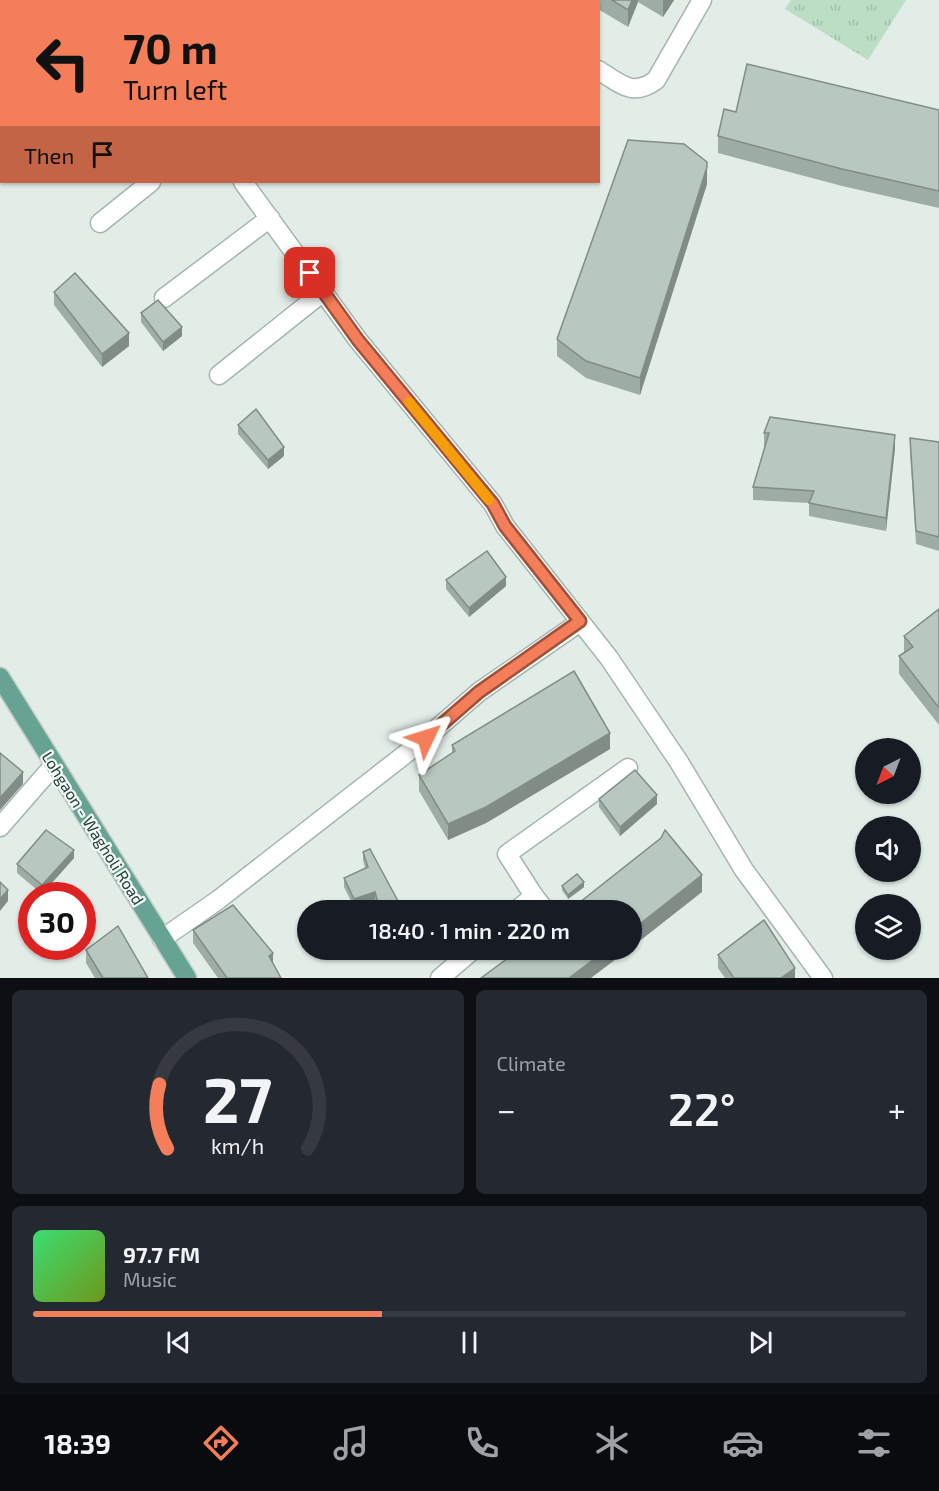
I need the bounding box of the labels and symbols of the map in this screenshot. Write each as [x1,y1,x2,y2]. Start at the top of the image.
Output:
pin [284,247,335,298]
position arrow [394,706,458,770]
north arrow [855,738,921,804]
street label: Lohgaon - Wagholi Road [38,748,148,908]
speed limit sign: 30 [18,882,96,960]

